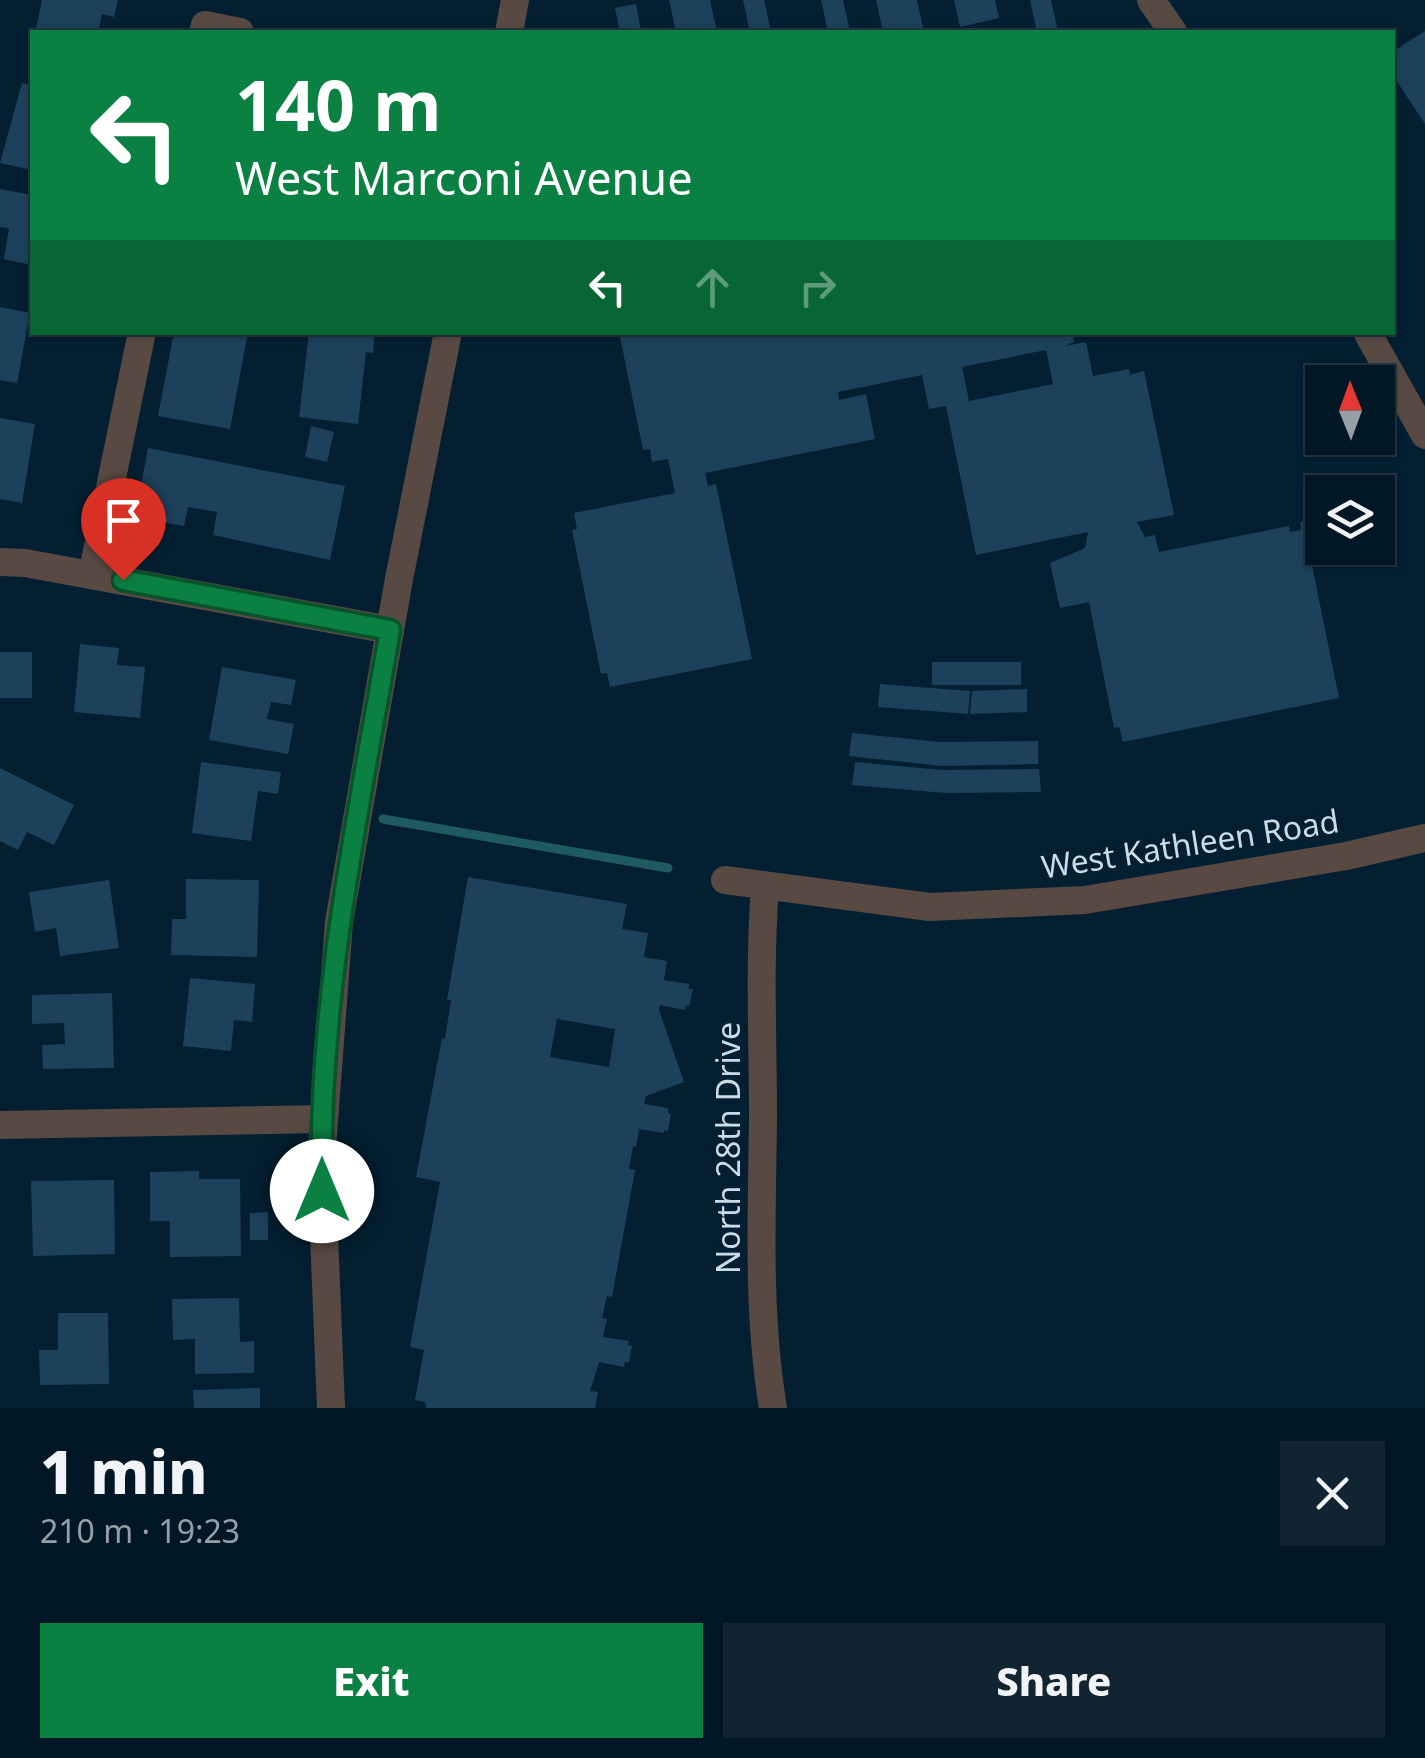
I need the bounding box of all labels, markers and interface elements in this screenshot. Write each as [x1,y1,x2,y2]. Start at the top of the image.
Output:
text: 140 m [235,56,442,152]
icon: left [70,70,200,200]
text: West Marconi Avenue [235,147,693,208]
icon: left [580,260,635,315]
icon: ahead [685,260,740,315]
icon: right [790,260,845,315]
north arrow [1305,365,1395,455]
map controls [1305,365,1395,565]
button: layers [1305,475,1395,565]
pin [81,478,166,581]
icon: arrive [96,493,151,548]
street label: West Kathleen Road [1038,798,1342,888]
street label: North 28th Drive [706,1022,749,1274]
position arrow [270,1139,374,1243]
text: 1 min [40,1430,208,1512]
button: close [1280,1441,1385,1546]
text: 210 m · 19:23 [40,1509,240,1552]
button: Exit [40,1623,703,1738]
button: Share [723,1623,1385,1738]

